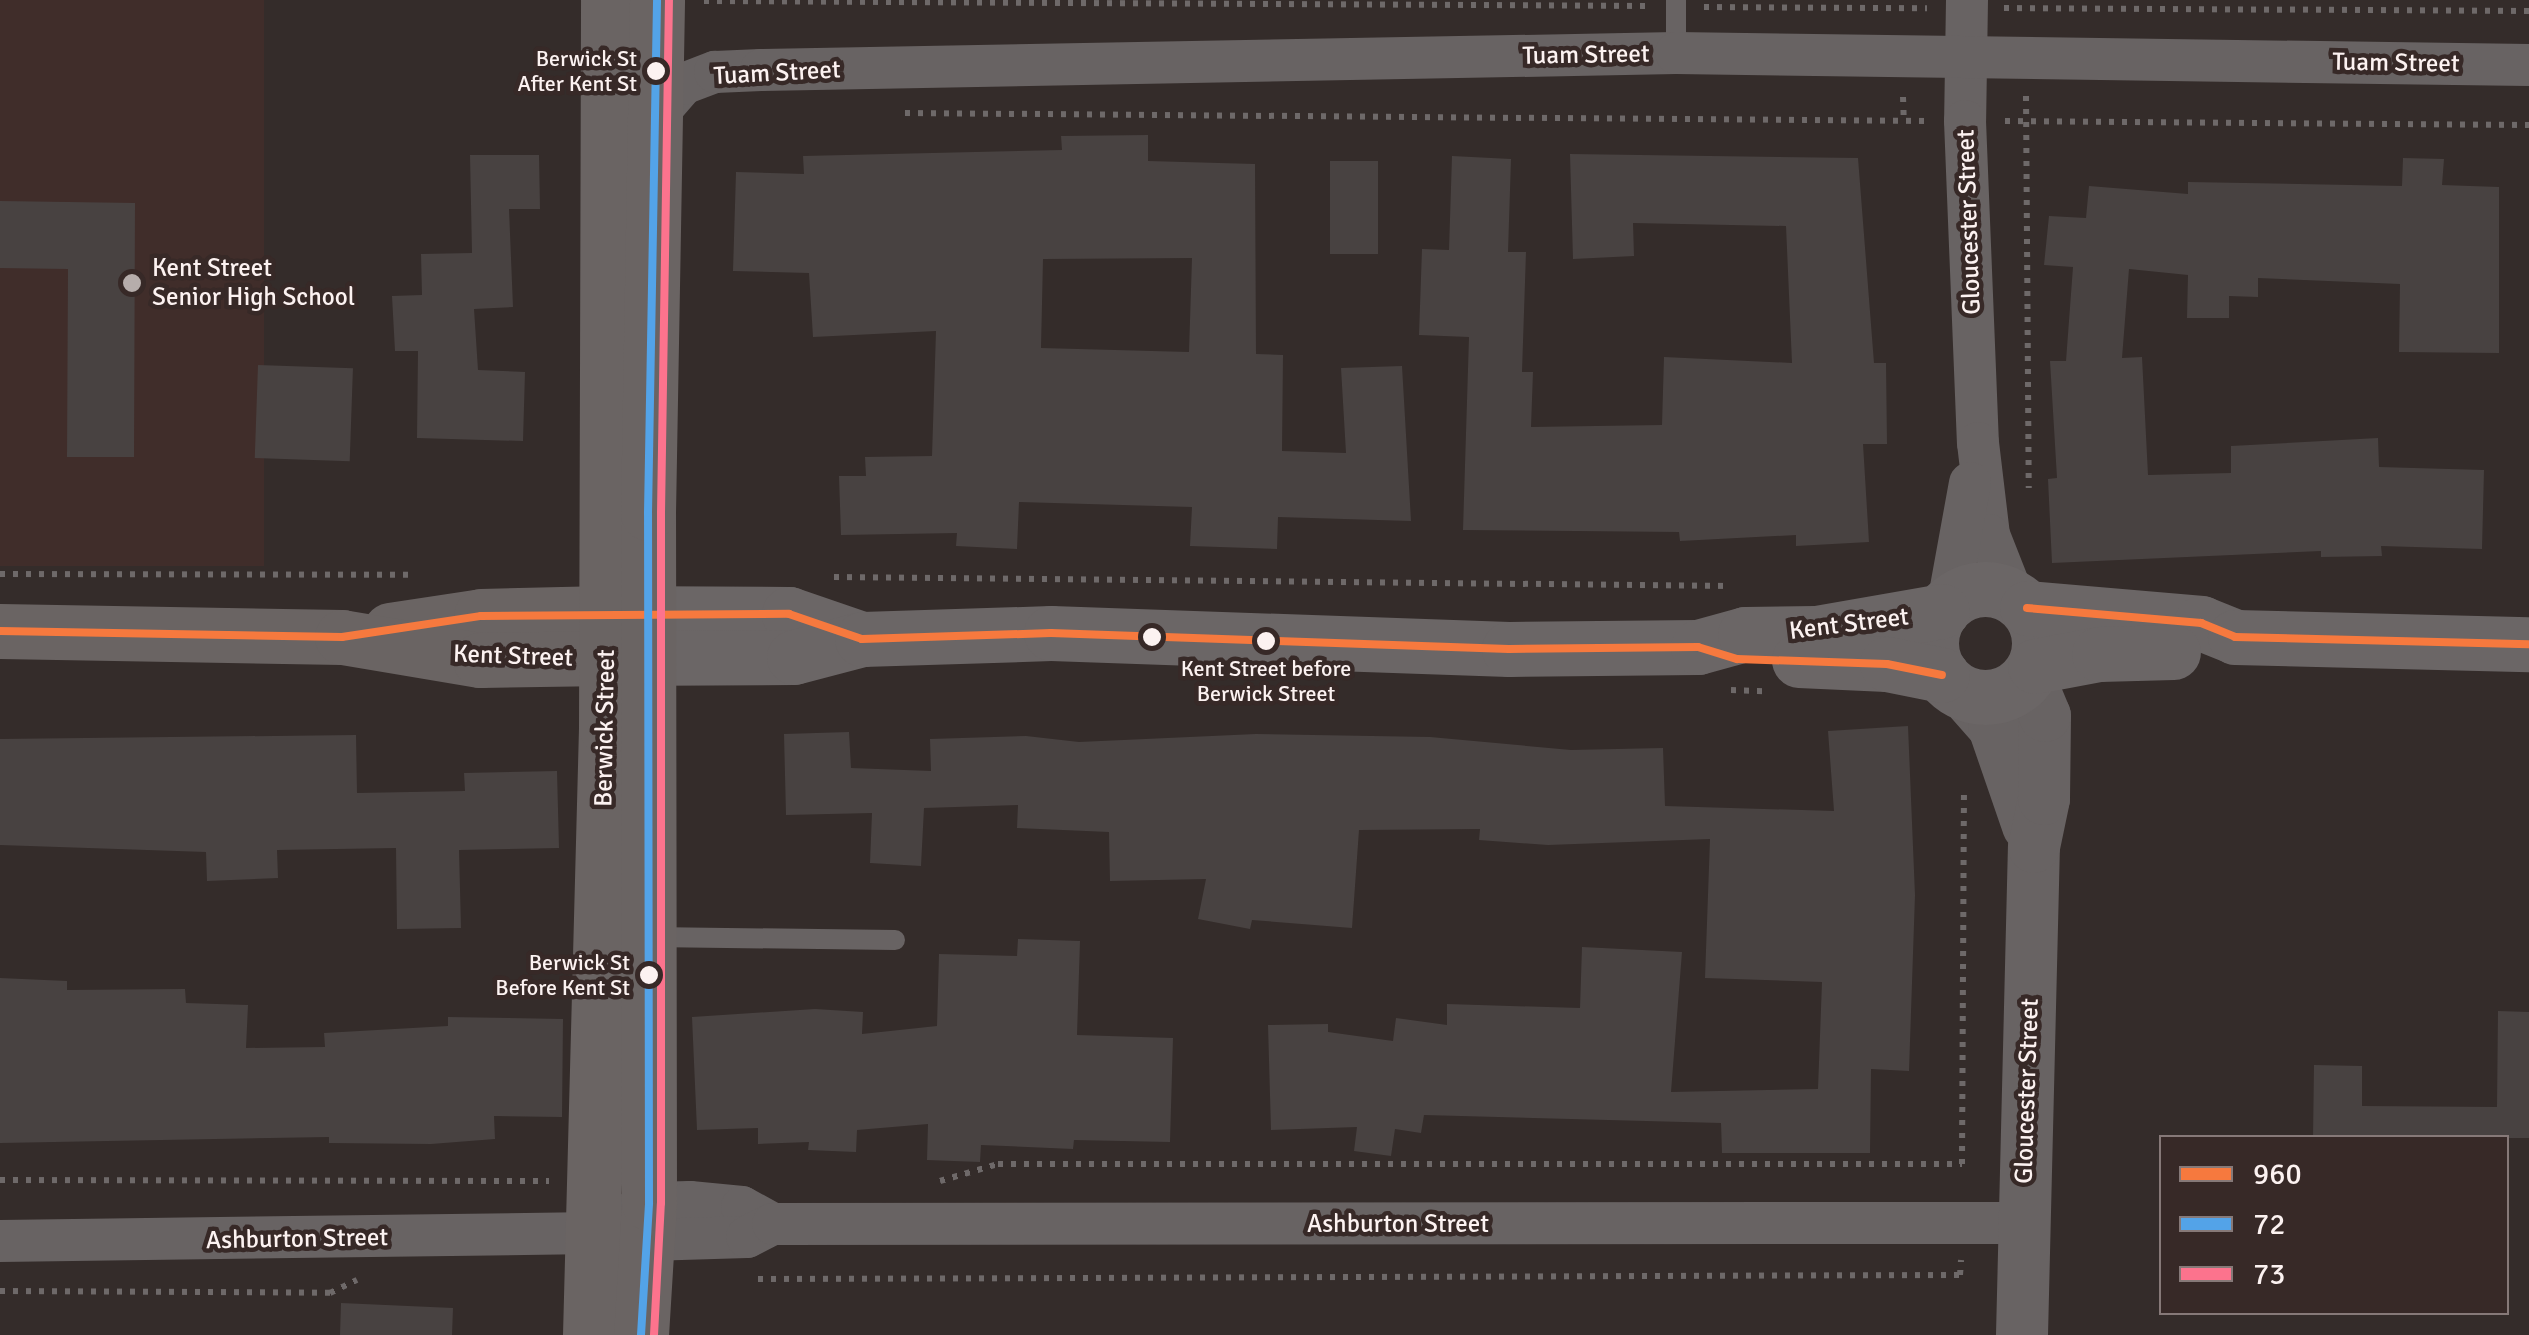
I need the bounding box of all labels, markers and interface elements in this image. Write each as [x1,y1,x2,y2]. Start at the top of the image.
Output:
street label: Tuam Street [1522,39,1650,71]
place label: Berwick St After Kent St [518,45,637,96]
street label: Tuam Street [2332,47,2460,79]
street label: Tuam Street [713,55,841,91]
marker: Berwick St After Kent St [646,61,666,81]
street label: Gloucester Street [1951,129,1987,315]
place label: Kent Street Senior High School [152,254,355,313]
marker: Kent Street Senior High School [121,272,143,294]
street label: Kent Street [1788,602,1910,646]
unlabelled marker [1142,627,1162,647]
marker: Kent Street before Berwick Street [1256,631,1276,651]
street label: Kent Street [453,639,573,673]
street label: Berwick Street [589,649,621,807]
place label: Kent Street before Berwick Street [1181,655,1351,706]
place label: Berwick St Before Kent St [495,949,630,1000]
marker: Berwick St Before Kent St [639,965,659,985]
street label: Gloucester Street [2009,998,2045,1184]
legend [2159,1135,2509,1315]
text: 960 [2253,1156,2302,1193]
text: 72 [2253,1206,2285,1243]
street label: Ashburton Street [1307,1209,1489,1239]
street label: Ashburton Street [206,1222,388,1256]
text: 73 [2253,1256,2285,1293]

